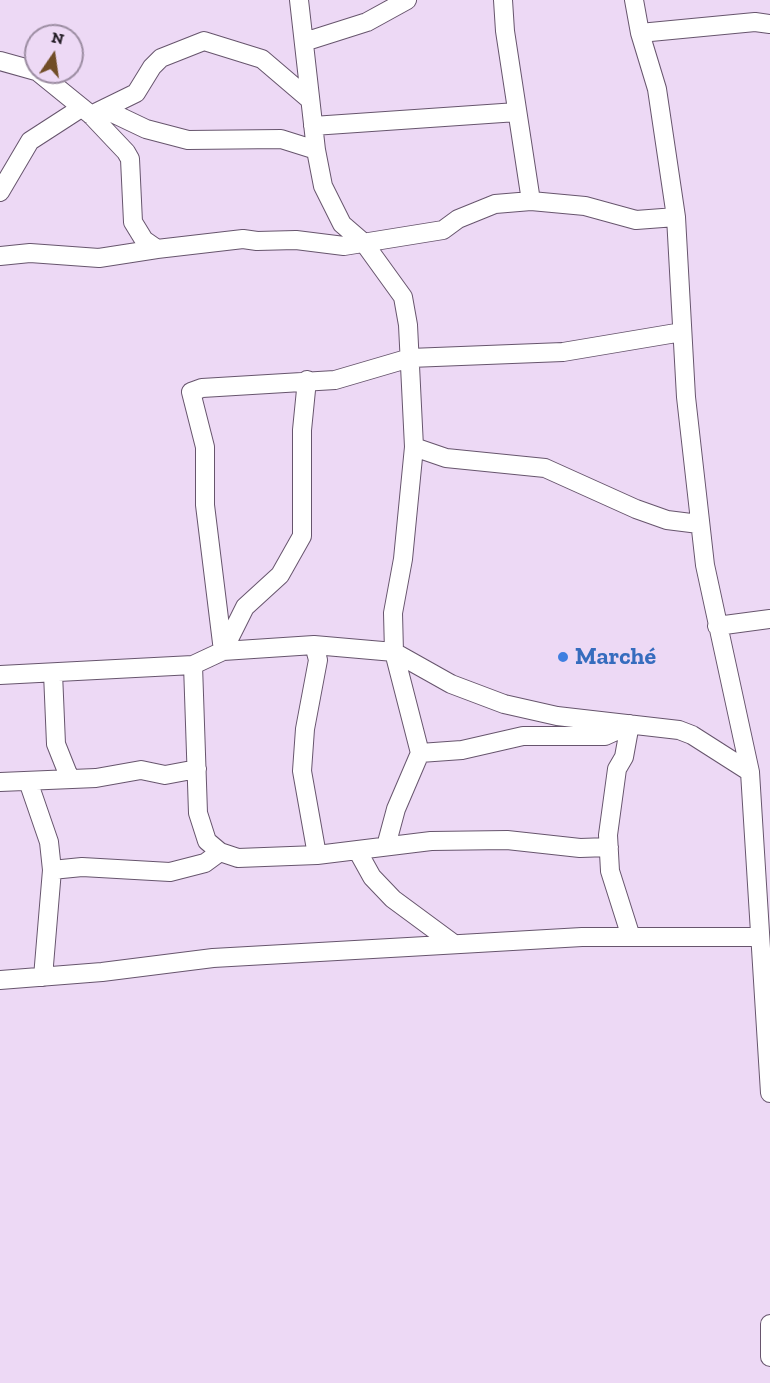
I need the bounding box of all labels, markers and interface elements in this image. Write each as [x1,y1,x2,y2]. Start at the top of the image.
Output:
north arrow [24,24,84,84]
text: N [50,27,66,49]
place label: Marché [575,643,656,671]
marker: Marché [556,650,570,664]

